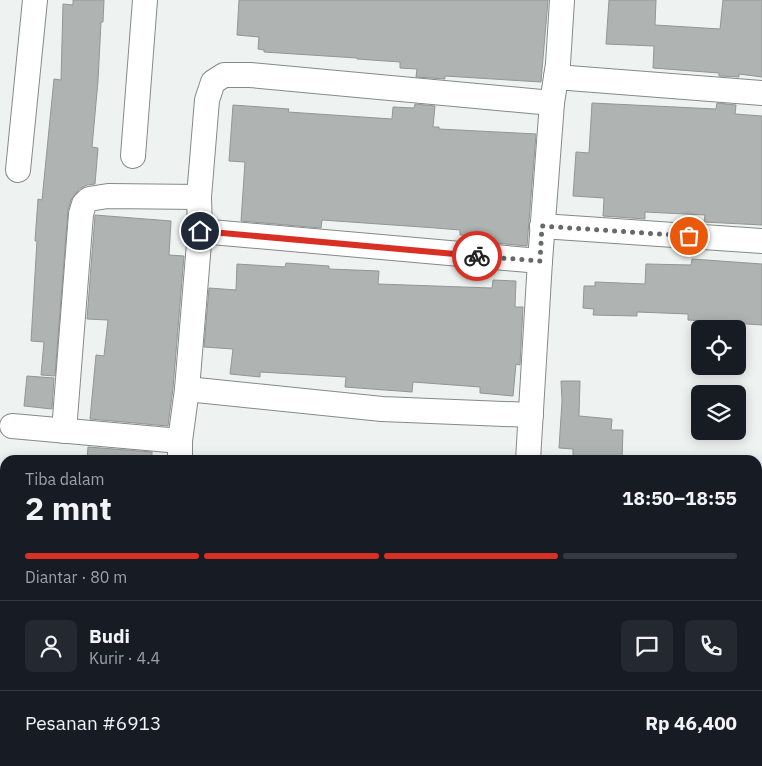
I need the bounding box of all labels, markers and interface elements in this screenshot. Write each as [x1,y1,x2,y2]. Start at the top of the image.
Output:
pin [179,210,221,252]
pin [668,215,710,257]
icon: home [186,217,214,245]
icon: bag [675,222,703,250]
courier [452,231,502,281]
icon: bike [463,242,491,270]
map controls [691,320,746,440]
button: locate [691,320,746,375]
button: layers [691,385,746,440]
text: Tiba dalam [25,469,104,489]
text: 18:50–18:55 [622,486,737,510]
text: 2 mnt [25,487,112,529]
text: Diantar · 80 m [25,567,127,587]
button: person [25,620,77,672]
button: chat [621,620,673,672]
button: phone [685,620,737,672]
text: Budi [89,624,130,648]
text: Kurir · 4.4 [89,648,160,668]
text: Pesanan #6913 [25,711,161,735]
text: Rp 46,400 [645,711,737,735]

